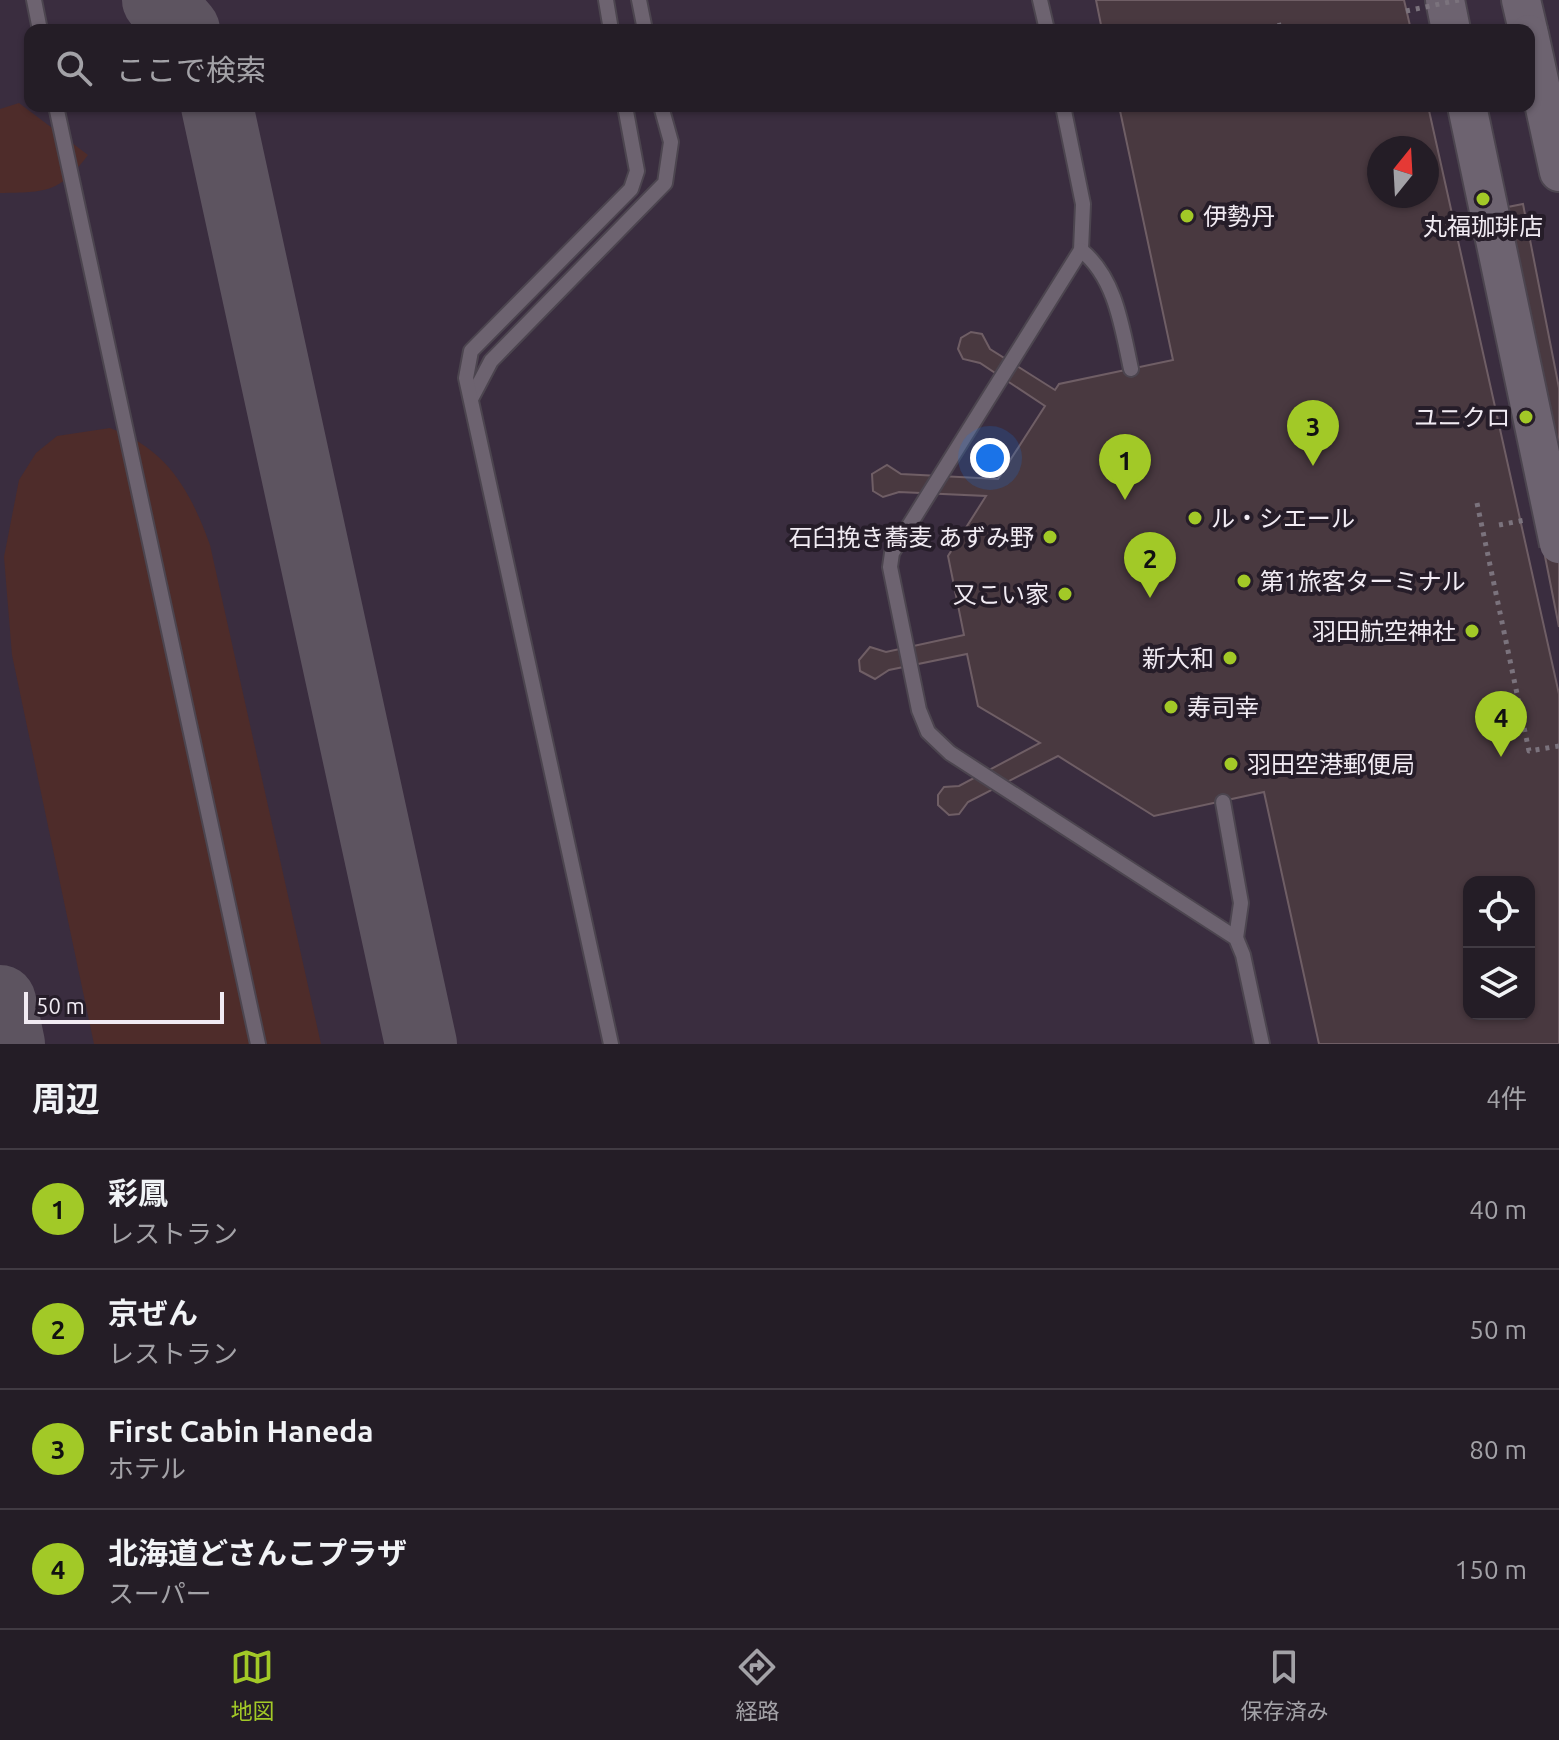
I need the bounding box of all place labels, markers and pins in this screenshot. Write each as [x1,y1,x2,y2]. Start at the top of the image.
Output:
marker: 丸福珈琲店 [1474,190,1492,208]
place label: 伊勢丹 [1203,203,1275,230]
marker: 伊勢丹 [1178,207,1196,225]
place label: 丸福珈琲店 [1423,213,1543,240]
pin: 3 [1287,400,1339,466]
place label: ユニクロ [1414,404,1510,431]
marker: ユニクロ [1517,408,1535,426]
pin: 1 [1099,434,1151,500]
place label: ル・シエール [1211,505,1355,532]
marker: ル・シエール [1186,509,1204,527]
place label: 石臼挽き蕎麦 あずみ野 [789,524,1034,551]
marker: 石臼挽き蕎麦 あずみ野 [1041,528,1059,546]
pin: 2 [1124,532,1176,598]
place label: 第1旅客ターミナル [1260,568,1466,595]
marker: 第1旅客ターミナル [1235,572,1253,590]
place label: 又こい家 [953,581,1049,608]
marker: 又こい家 [1056,585,1074,603]
place label: 羽田航空神社 [1312,618,1456,645]
marker: 羽田航空神社 [1463,622,1481,640]
place label: 新大和 [1142,645,1214,672]
marker: 新大和 [1221,649,1239,667]
pin: 4 [1475,691,1527,757]
place label: 寿司幸 [1187,694,1259,721]
marker: 寿司幸 [1162,698,1180,716]
place label: 羽田空港郵便局 [1247,751,1415,778]
marker: 羽田空港郵便局 [1222,755,1240,773]

